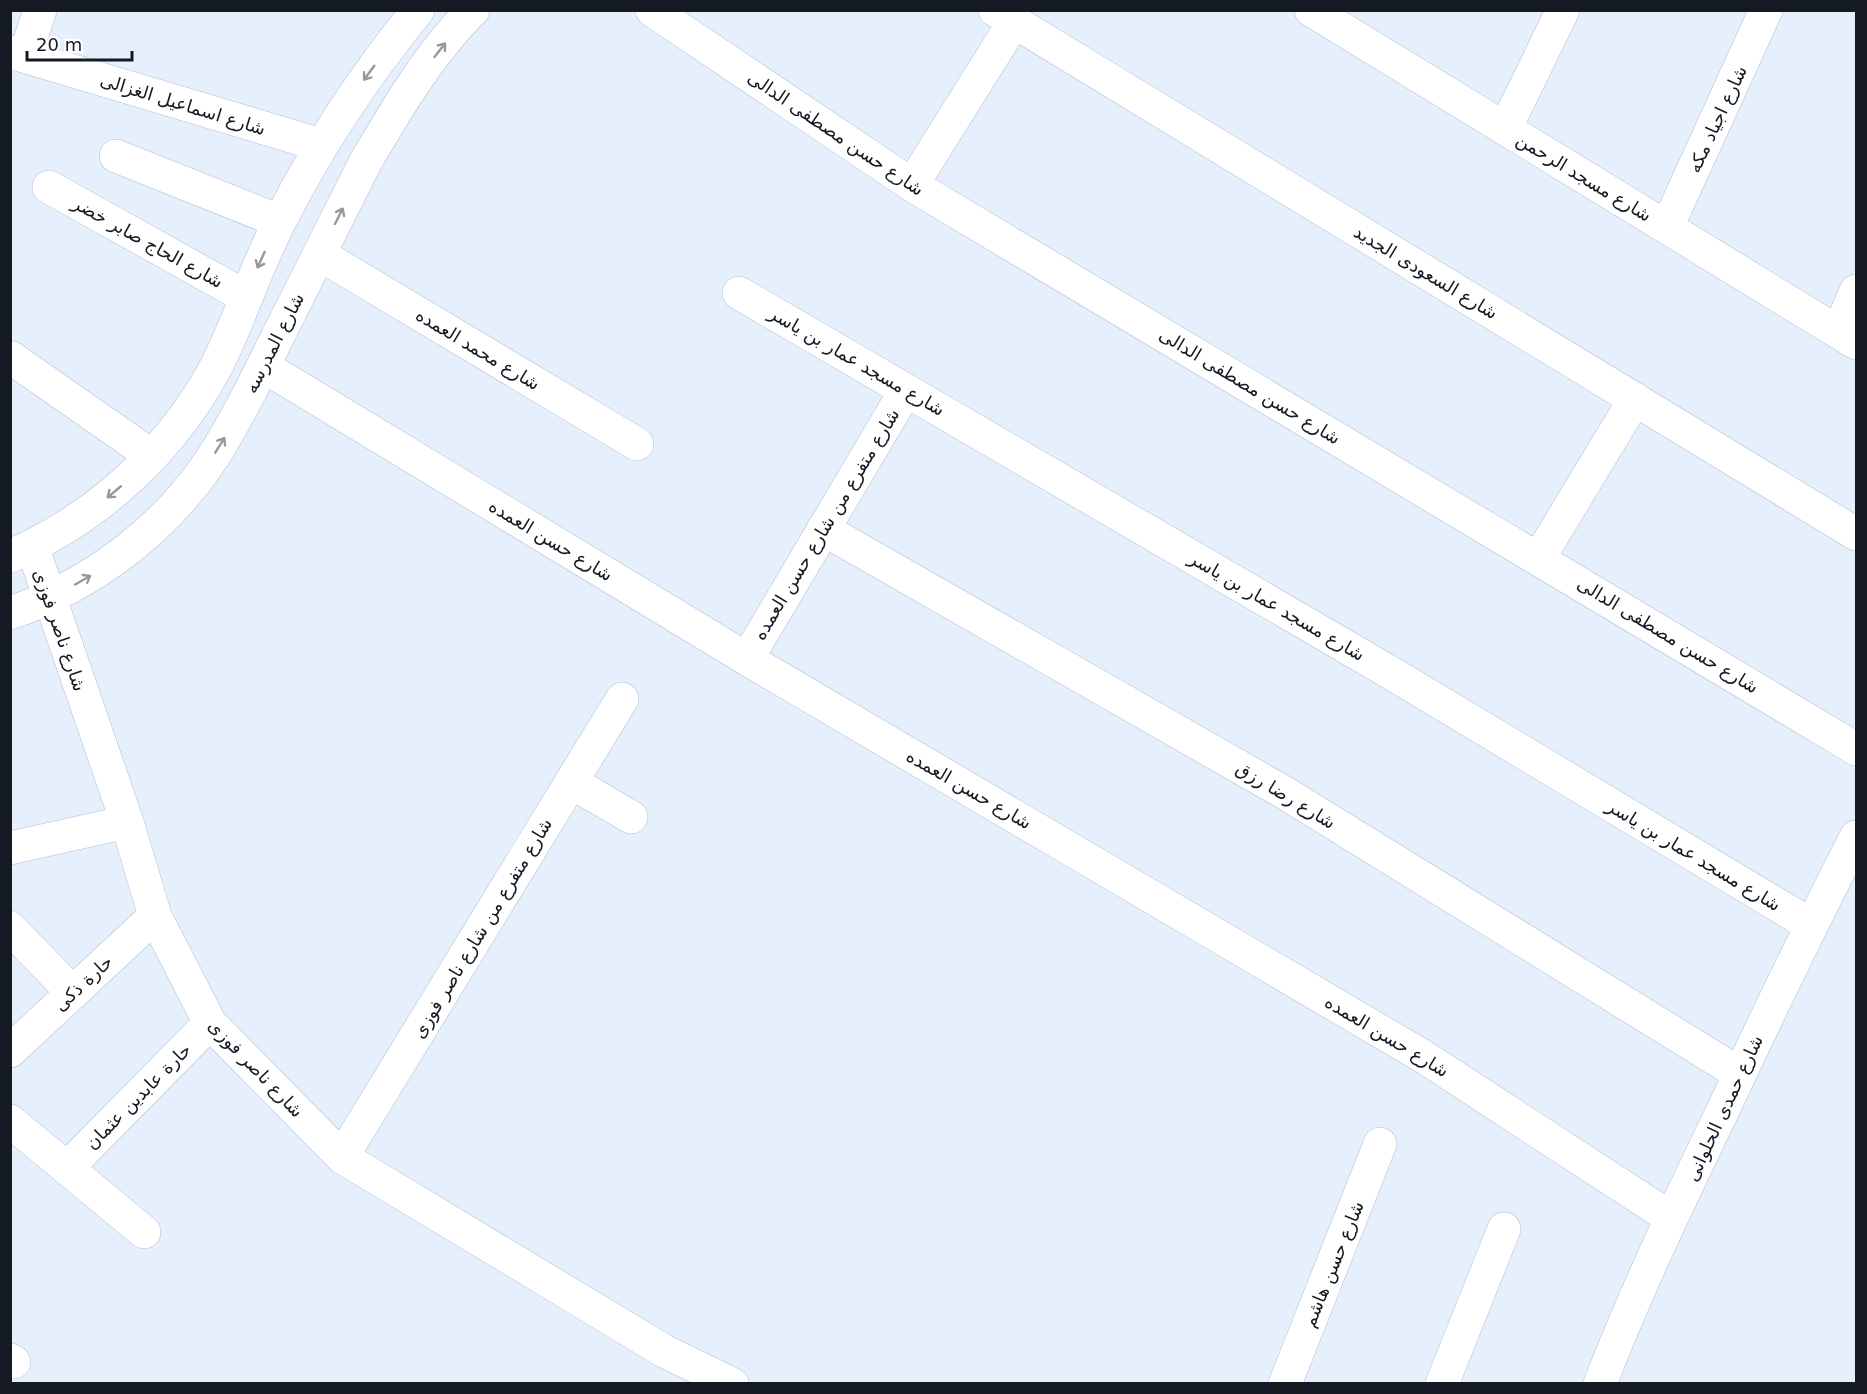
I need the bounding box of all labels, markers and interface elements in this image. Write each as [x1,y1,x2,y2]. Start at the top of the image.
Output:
scale bar [27,24,132,62]
text: 20 m [36,34,82,55]
one-way arrow [434,42,447,58]
street label: شارع اجياد مكه [1683,62,1752,176]
one-way arrow [363,65,376,81]
street label: شارع حسن مصطفى الدالى [744,66,928,201]
street label: شارع اسماعيل الغزالى [97,69,268,140]
street label: شارع مسجد الرحمن [1512,128,1655,226]
street label: شارع الحاج صابر خضر [68,191,227,293]
one-way arrow [334,207,345,225]
street label: شارع السعودى الجديد [1350,221,1502,324]
one-way arrow [255,250,267,268]
street label: شارع المدرسه [240,289,309,397]
street label: شارع مسجد عمار بن ياسر [764,302,949,421]
street label: شارع محمد العمده [412,304,544,395]
street label: شارع حسن مصطفى الدالى [1155,324,1344,449]
street label: شارع متفرع من شارع حسن العمده [748,405,904,644]
one-way arrow [215,437,227,454]
one-way arrow [107,485,122,499]
street label: شارع حسن العمده [485,495,617,586]
street label: شارع مسجد عمار بن ياسر [1184,547,1369,666]
street label: شارع ناصر فوزى [28,566,91,694]
one-way arrow [74,573,91,585]
street label: شارع حسن مصطفى الدالى [1573,573,1762,698]
street label: شارع حسن العمده [902,745,1035,834]
street label: شارع رضا رزق [1232,757,1340,834]
street label: شارع مسجد عمار بن ياسر [1602,794,1785,916]
street label: شارع متفرع من شارع ناصر فوزى [408,814,557,1042]
street label: حارة ذكى [49,951,117,1015]
street label: شارع حسن العمده [1321,991,1453,1082]
street label: شارع ناصر فوزى [203,1015,308,1122]
street label: شارع حمدى الحلوانى [1681,1032,1768,1185]
street label: حارة عابدين عثمان [81,1039,196,1154]
street label: شارع حسن هاشم [1298,1198,1369,1331]

